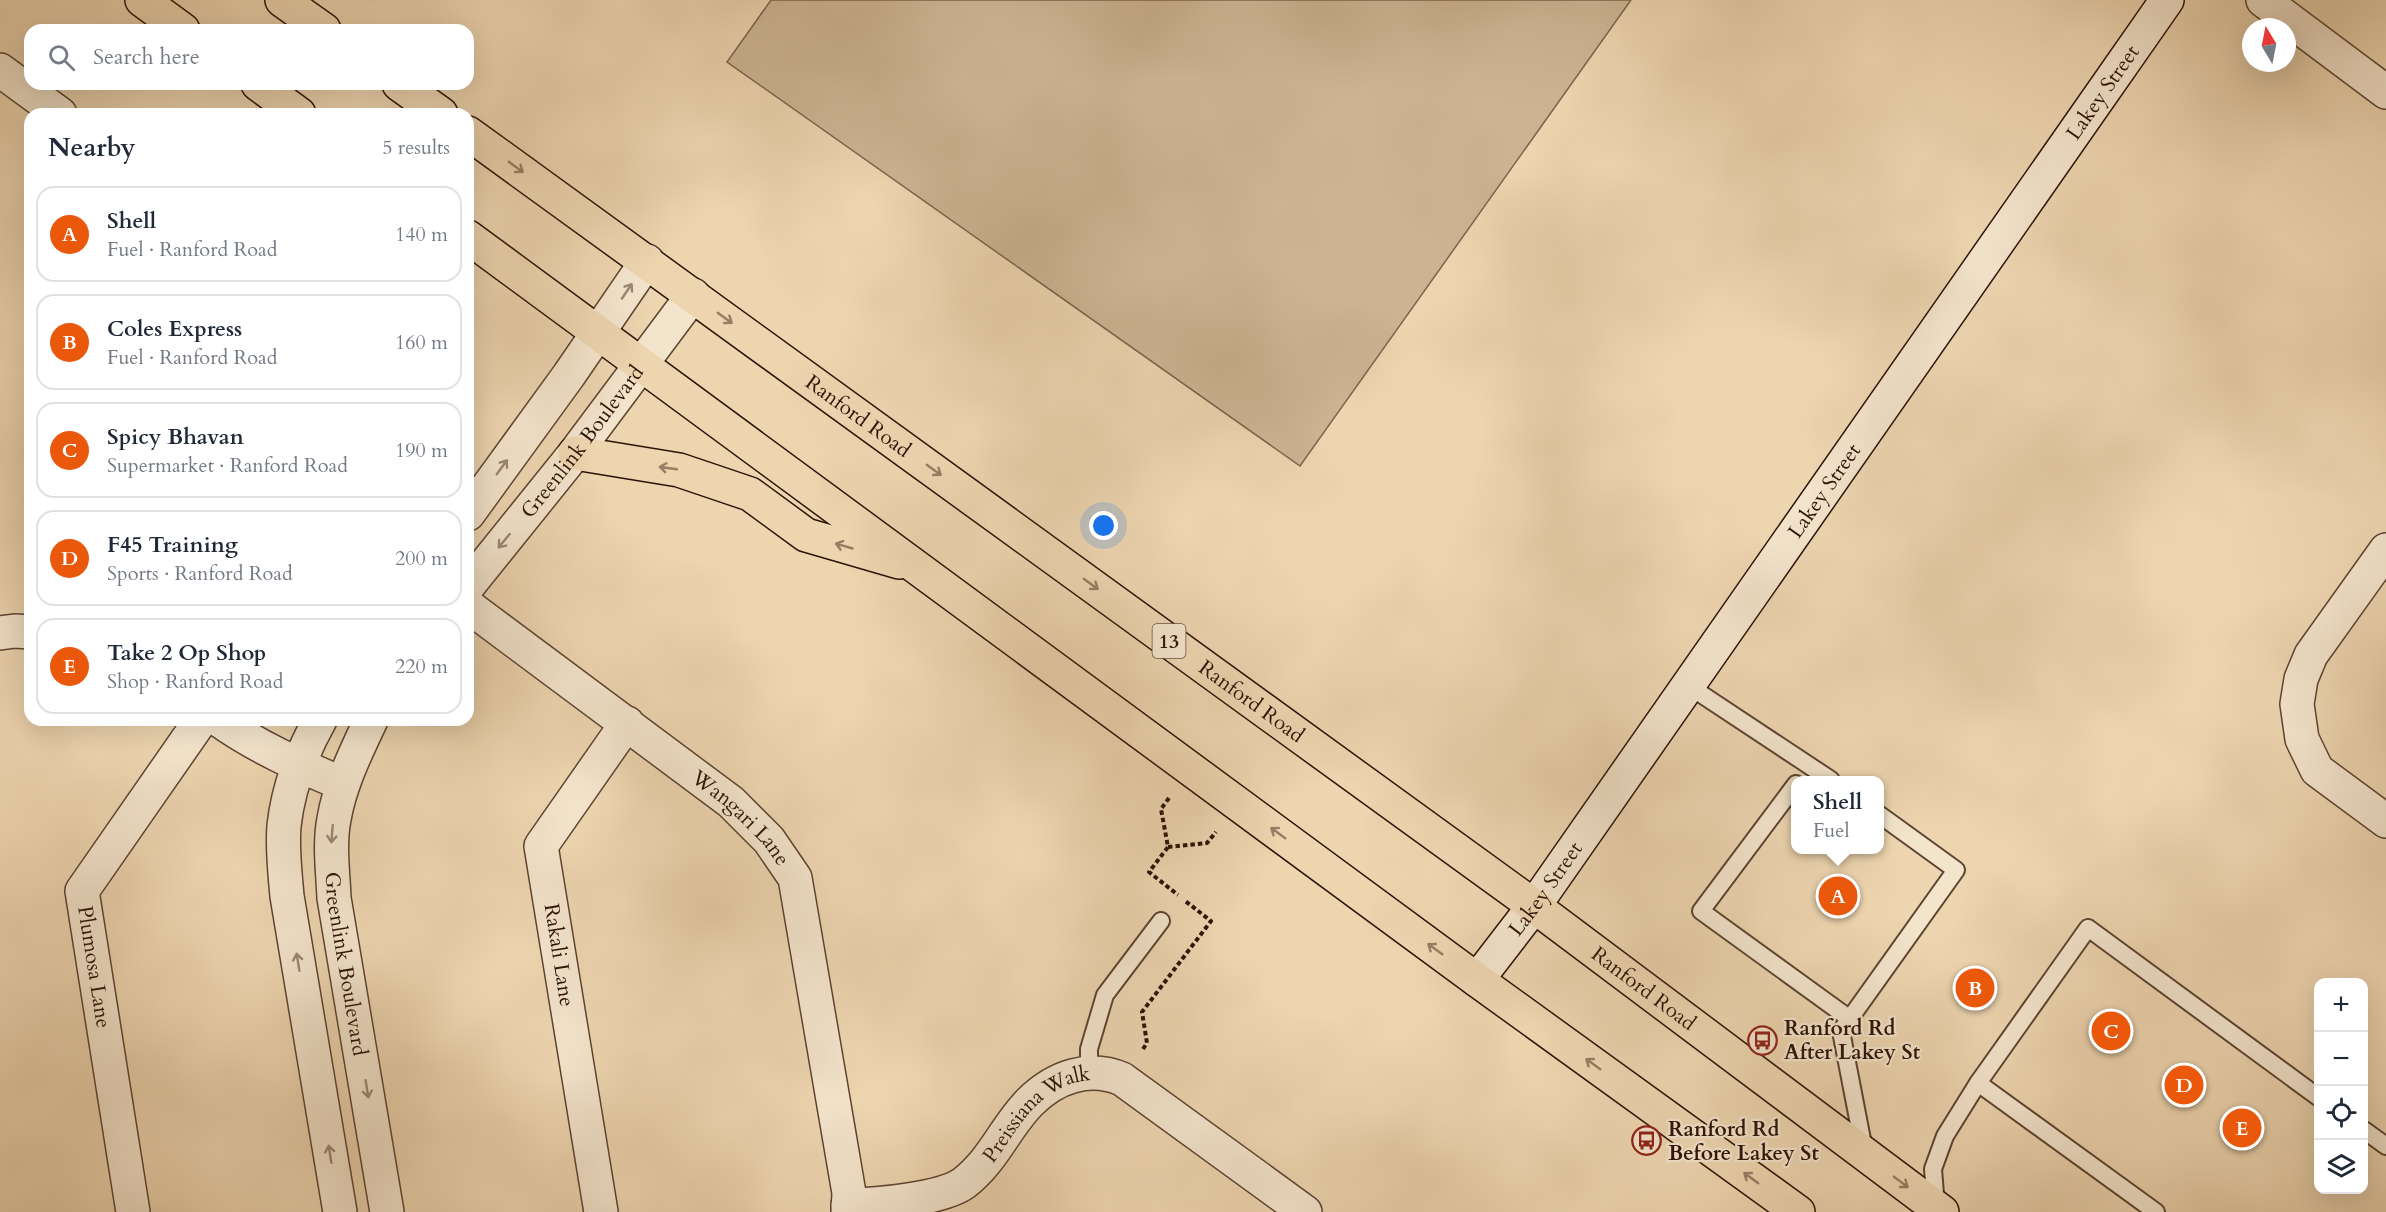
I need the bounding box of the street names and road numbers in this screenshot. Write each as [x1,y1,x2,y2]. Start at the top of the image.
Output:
street label: Lakey Street [2059,39,2146,146]
street label: Greenlink Boulevard [514,359,650,524]
street label: Ranford Road [799,368,917,464]
street label: Lakey Street [1781,437,1868,544]
road number: 13 [1152,624,1186,658]
street label: Ranford Road [1193,653,1310,749]
street label: Wangari Lane [685,762,797,871]
street label: Lakey Street [1502,835,1589,942]
street label: Greenlink Boulevard [318,871,375,1058]
street label: Rakali Lane [537,901,581,1009]
street label: Plumosa Lane [70,904,118,1030]
street label: Ranford Road [1585,940,1702,1037]
street label: Preissiana Walk [975,1058,1092,1168]

